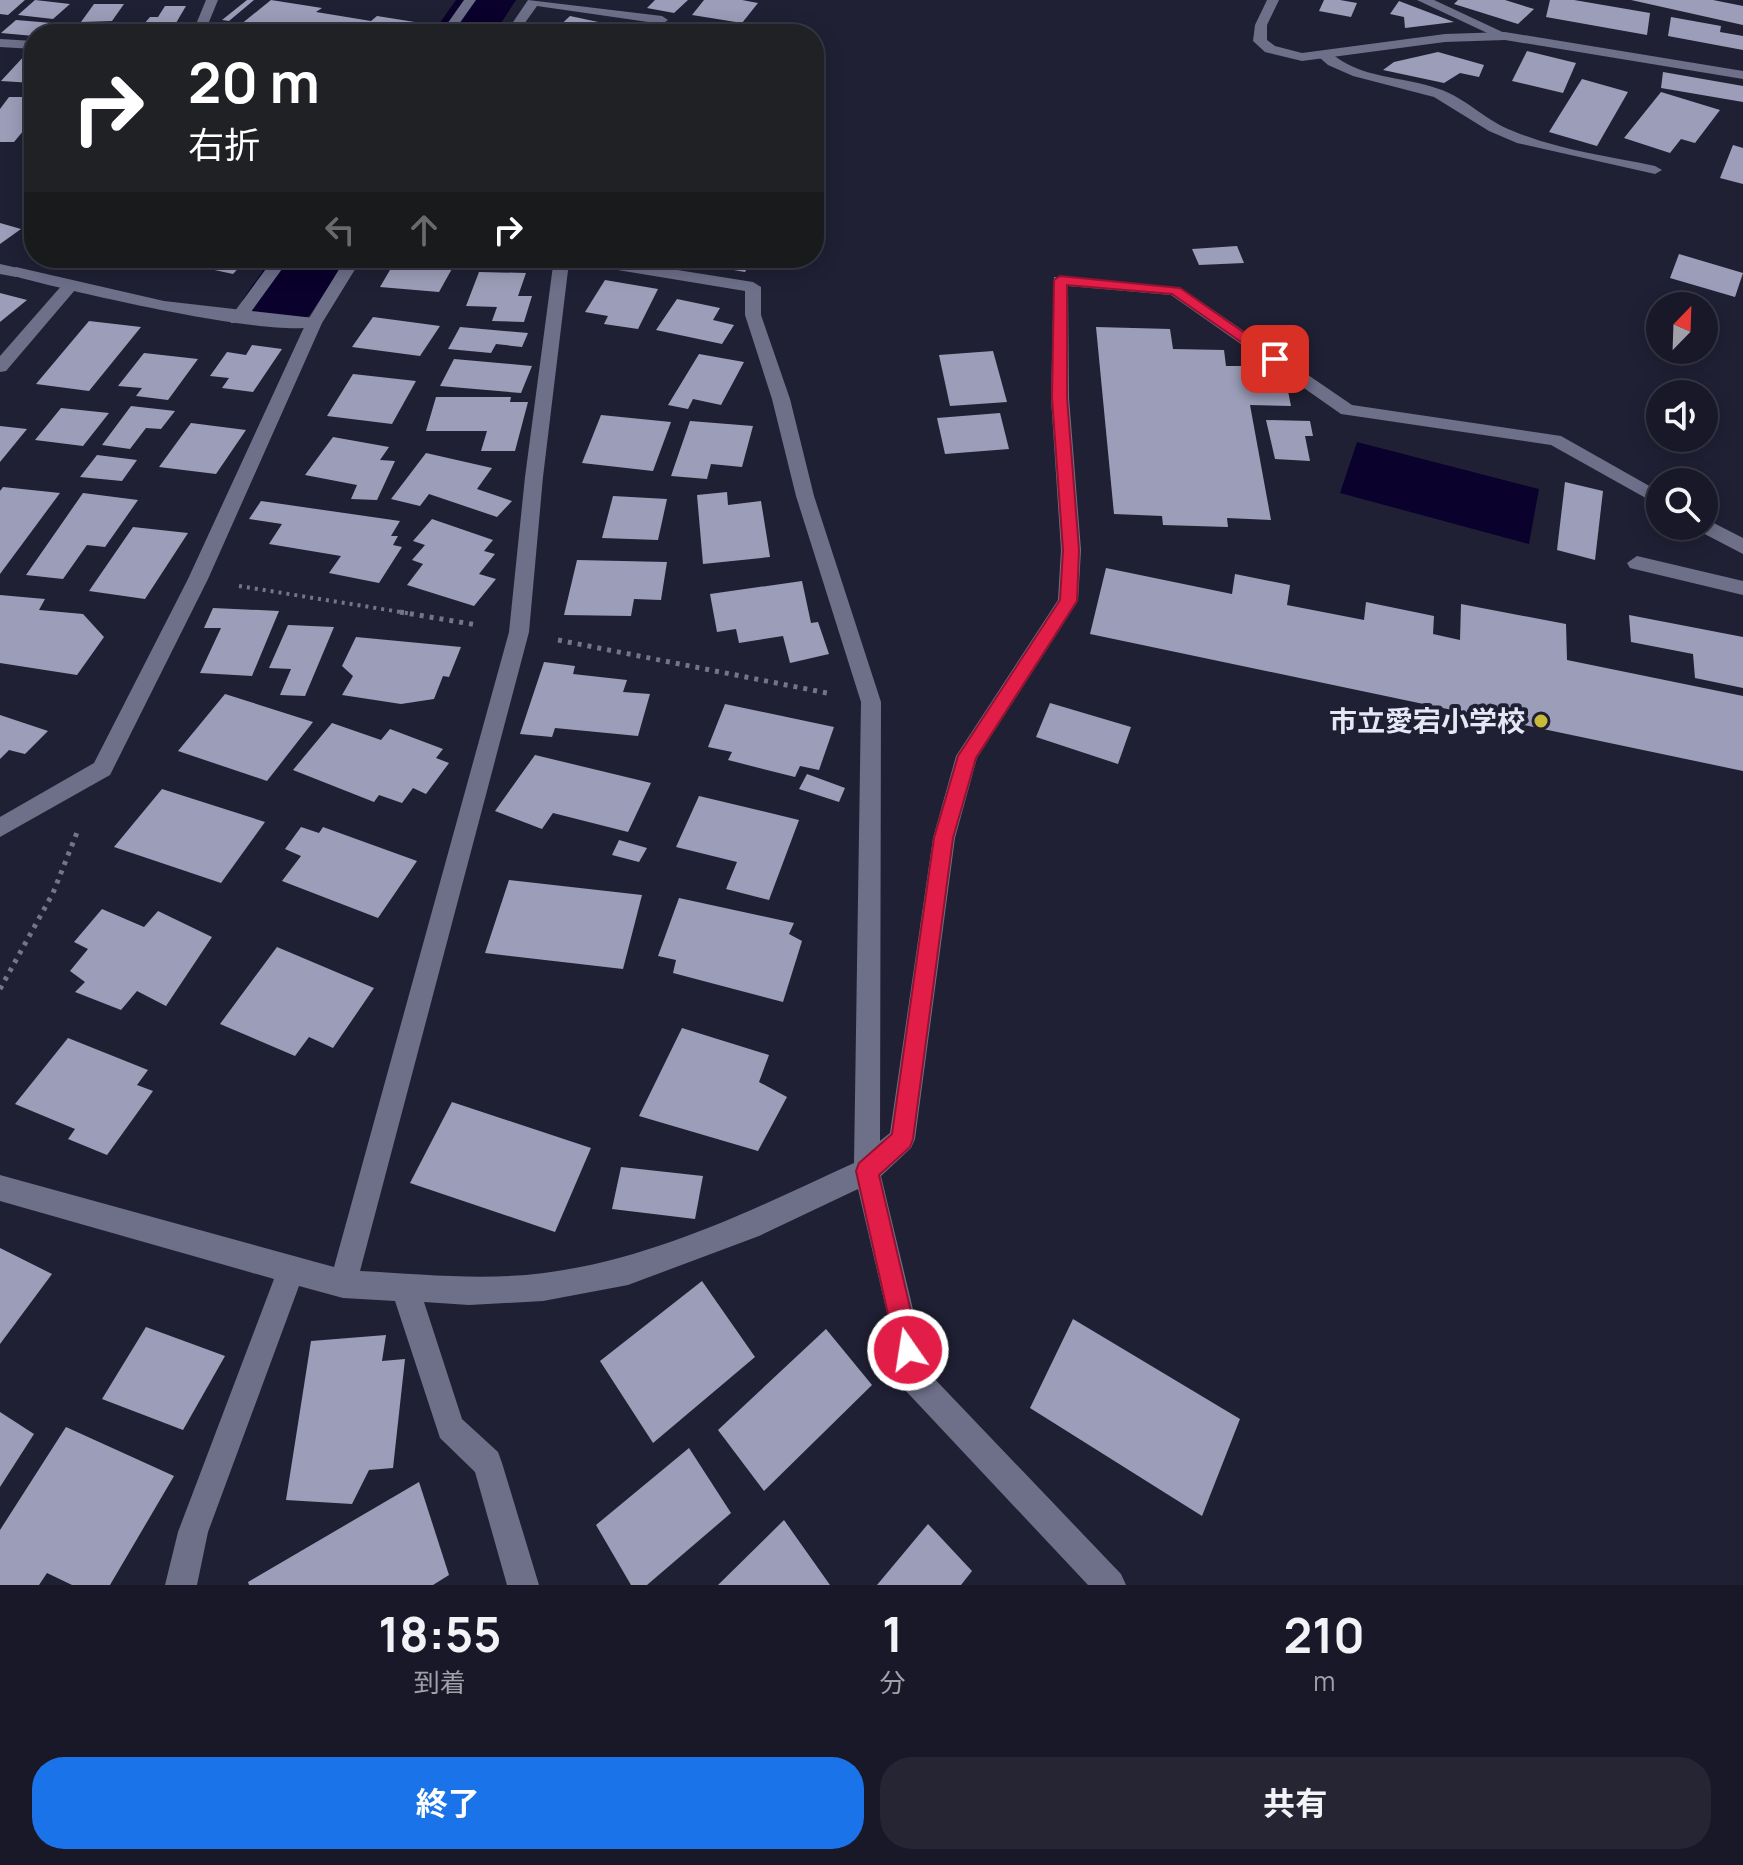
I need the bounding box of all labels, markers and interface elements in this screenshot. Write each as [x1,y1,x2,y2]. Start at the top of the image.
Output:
text: 20 m [188,43,320,120]
icon: right [56,56,160,160]
text: 右折 [188,120,260,169]
icon: left [318,208,362,252]
icon: ahead [402,208,446,252]
icon: right [486,208,530,252]
north arrow [1646,292,1718,364]
map controls [1646,292,1718,540]
pin [1241,325,1309,393]
icon: arrive [1253,337,1297,381]
button: sound [1646,380,1718,452]
button: search [1646,468,1718,540]
place label: 市立愛宕小学校 [1329,701,1525,739]
marker: 市立愛宕小学校 [1532,712,1550,730]
position arrow [866,1308,950,1392]
text: 18:55 [378,1601,501,1666]
text: 1 [882,1601,903,1666]
text: 210 [1284,1602,1365,1667]
text: m [1313,1663,1335,1699]
text: 到着 [414,1664,466,1700]
text: 分 [879,1664,905,1700]
button: 終了 [32,1757,864,1849]
button: 共有 [880,1757,1711,1849]

